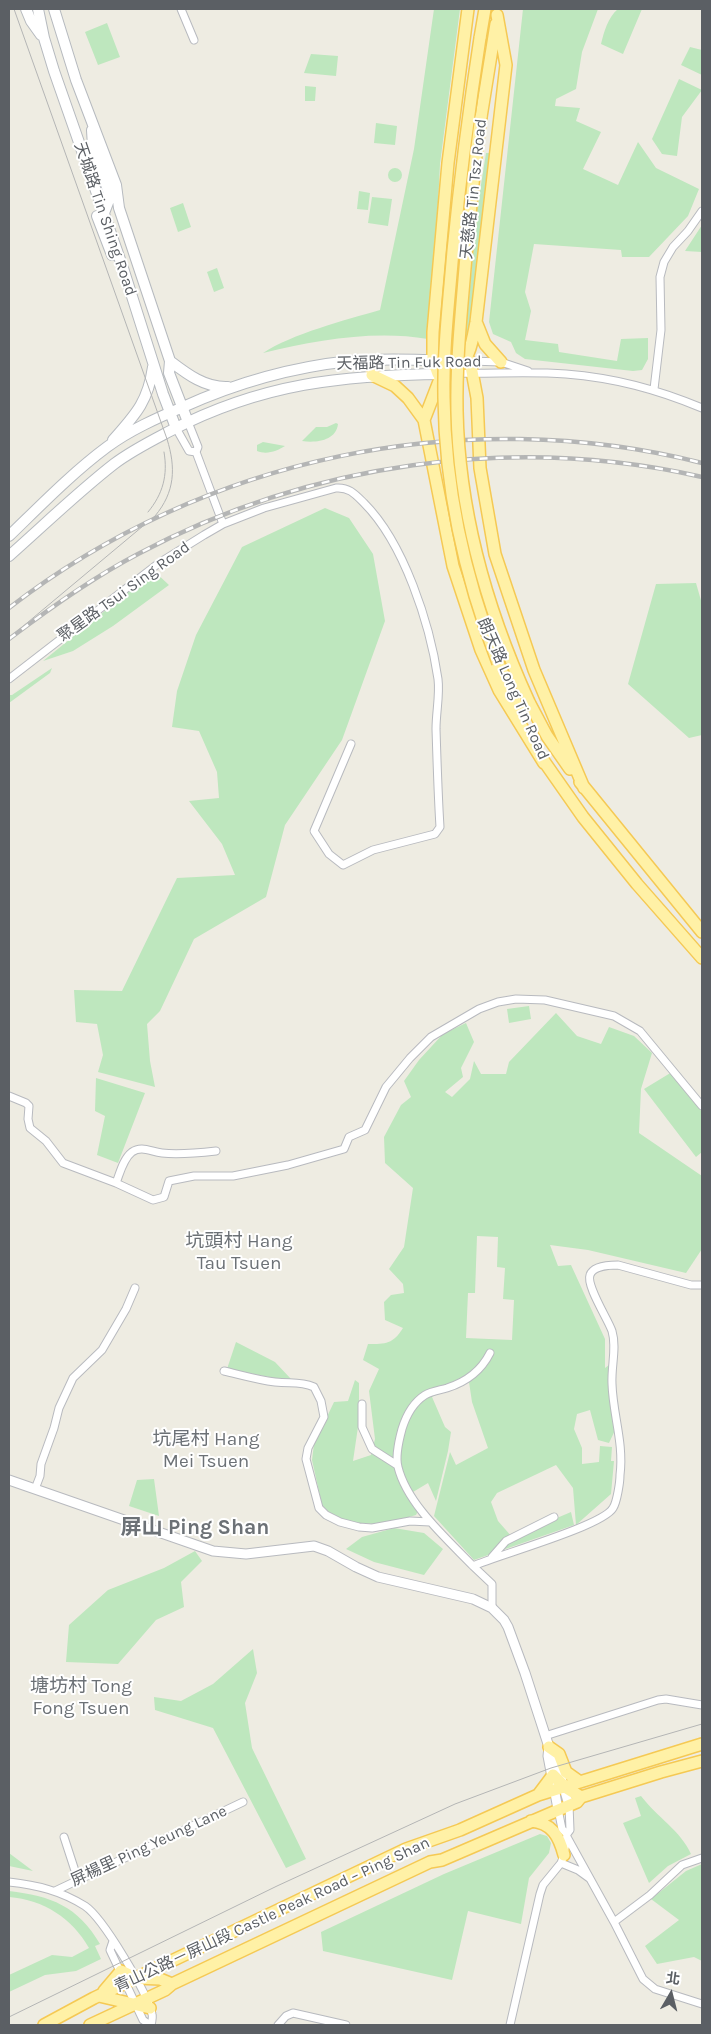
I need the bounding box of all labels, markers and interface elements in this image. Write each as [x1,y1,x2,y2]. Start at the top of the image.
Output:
street label: 天慈路 Tin Tsz Road [457,118,491,260]
street label: 天城路 Tin Shing Road [70,140,140,298]
street label: 天福路 Tin Fuk Road [336,352,482,374]
street label: 聚星路 Tsui Sing Road [54,538,194,646]
street label: 朗天路 Long Tin Road [473,615,553,763]
district label: 坑頭村 Hang Tau Tsuen [186,1231,292,1275]
district label: 坑尾村 Hang Mei Tsuen [153,1429,259,1473]
district label: 屏山 Ping Shan [121,1515,269,1541]
district label: 塘坊村 Tong Fong Tsuen [26,1676,136,1720]
street label: 屏楊里 Ping Yeung Lane [68,1801,230,1891]
street label: 青山公路－屏山段 Castle Peak Road – Ping Shan [111,1833,433,1997]
north arrow [646,1969,696,2019]
text: 北 [665,1969,681,1988]

